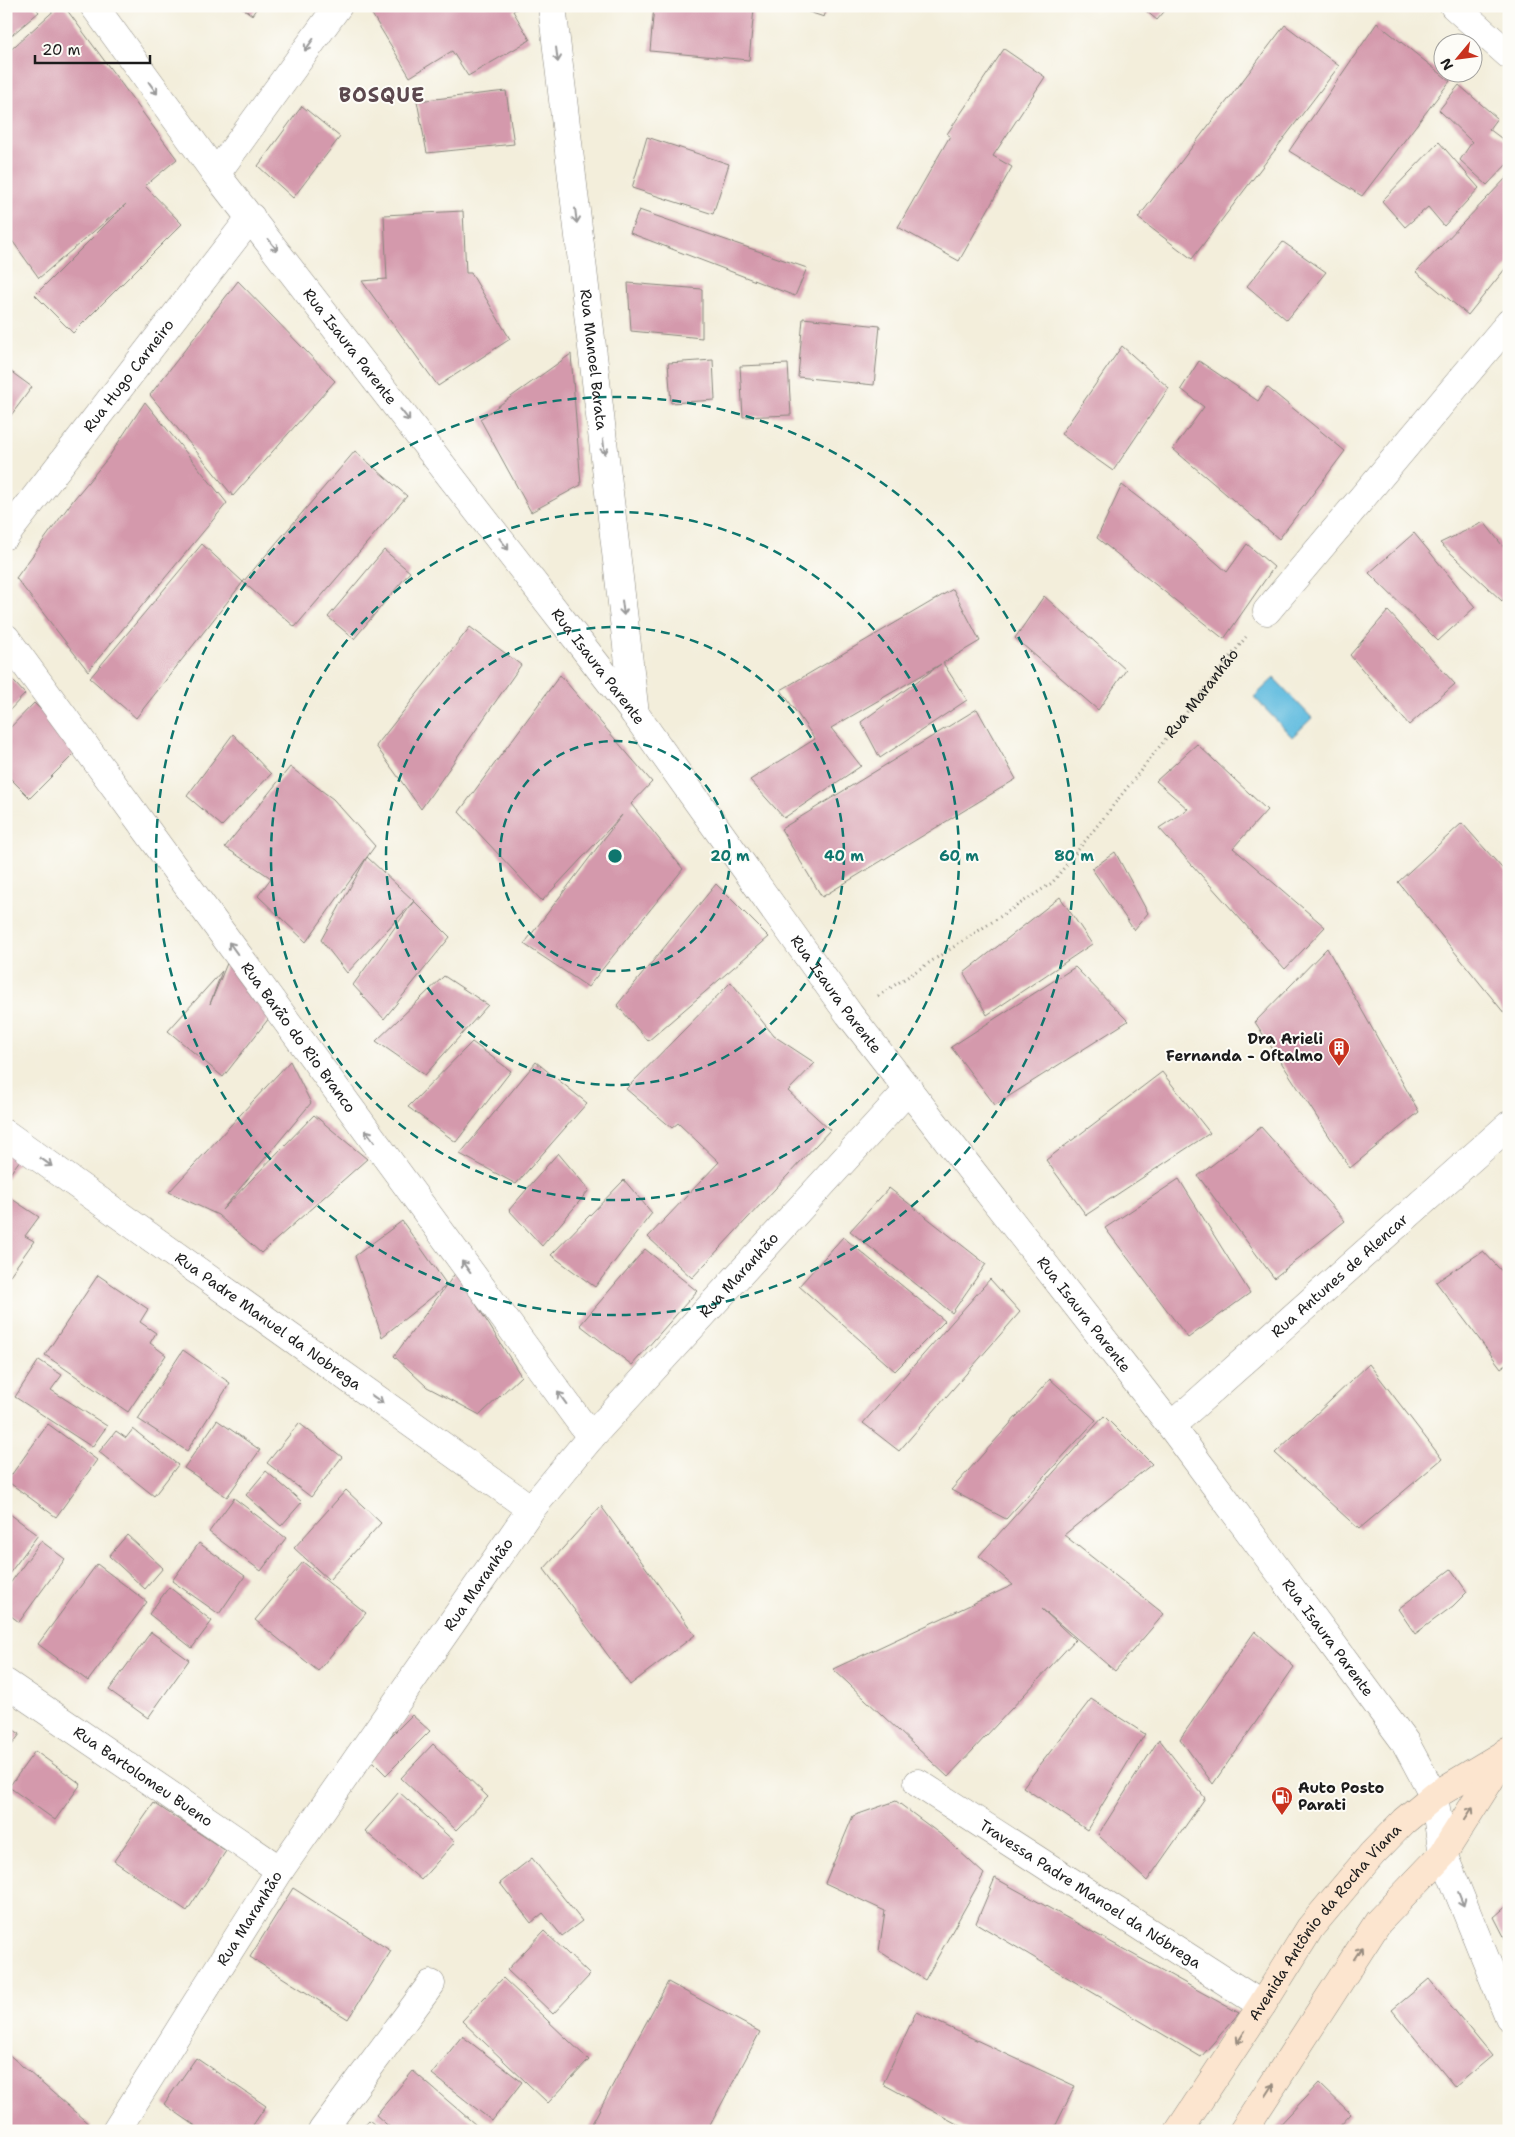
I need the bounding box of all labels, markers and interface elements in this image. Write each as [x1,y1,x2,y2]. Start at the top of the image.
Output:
scale bar [35,32,150,64]
north arrow [1432,32,1482,82]
one-way arrow [303,38,314,51]
text: 20 m [42,40,81,60]
one-way arrow [552,46,562,62]
text: N [1436,55,1457,74]
one-way arrow [148,81,159,94]
district label: BOSQUE [339,82,425,108]
one-way arrow [571,208,581,224]
one-way arrow [268,238,278,252]
street label: Rua Isaura Parente [298,284,401,409]
street label: Rua Manoel Barata [575,288,612,432]
street label: Rua Hugo Carneiro [79,315,179,436]
one-way arrow [399,408,410,421]
one-way arrow [599,439,609,455]
one-way arrow [499,537,509,551]
one-way arrow [618,600,628,616]
street label: Rua Isaura Parente [547,604,649,729]
street label: Rua Maranhão [1160,645,1243,742]
text: 20 m [710,846,750,866]
text: 40 m [824,846,864,866]
text: 60 m [939,846,979,866]
text: 80 m [1054,846,1094,866]
centre of rings [606,847,624,865]
street label: Rua Isaura Parente [786,931,886,1057]
one-way arrow [228,941,238,955]
street label: Rua Barão do Rio Branco [237,958,360,1117]
place label: Dra Arieli Fernanda - Oftalmo [1166,1029,1323,1066]
building icon: Dra Arieli Fernanda - Oftalmo [1327,1036,1351,1067]
one-way arrow [365,1129,375,1143]
one-way arrow [39,1157,53,1167]
street label: Rua Antunes de Alencar [1267,1209,1413,1342]
street label: Rua Maranhão [695,1228,783,1322]
street label: Rua Padre Manuel da Nobrega [171,1248,366,1395]
street label: Rua Isaura Parente [1032,1252,1135,1377]
one-way arrow [461,1260,471,1274]
one-way arrow [557,1391,567,1405]
one-way arrow [370,1394,384,1404]
street label: Rua Maranhão [439,1534,518,1635]
street label: Rua Isaura Parente [1278,1575,1378,1701]
street label: Rua Bartolomeu Bueno [69,1722,217,1831]
place label: Auto Posto Parati [1298,1778,1385,1815]
fuel station icon: Auto Posto Parati [1270,1785,1294,1816]
one-way arrow [1464,1806,1474,1820]
street label: Travessa Padre Manoel da Nóbrega [976,1815,1205,1973]
street label: Avenida Antônio da Rocha Viana [1244,1819,1406,2025]
street label: Rua Maranhão [212,1867,287,1970]
one-way arrow [1457,1891,1466,1906]
one-way arrow [1353,1947,1363,1961]
one-way arrow [1236,2030,1246,2044]
one-way arrow [1265,2083,1275,2097]

